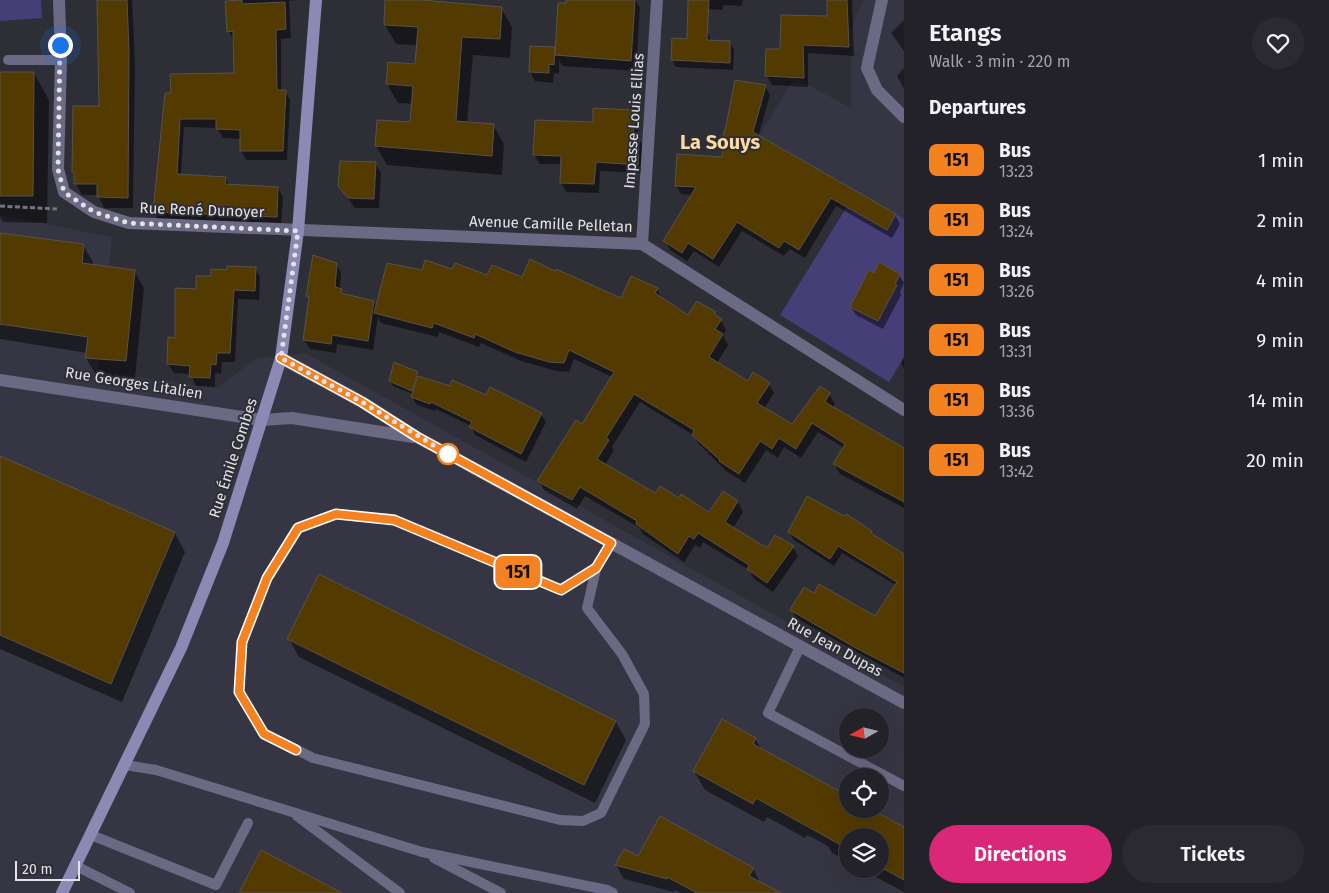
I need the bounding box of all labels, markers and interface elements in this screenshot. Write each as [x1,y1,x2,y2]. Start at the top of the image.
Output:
button: heart [1252,17,1304,69]
text: Etangs [929,19,1002,47]
your location [48,33,73,58]
text: Walk · 3 min · 220 m [929,52,1070,71]
street label: Impasse Louis Ellias [620,53,648,189]
text: Departures [929,96,1026,119]
district label: La Souys [680,130,760,154]
text: Bus [999,139,1031,162]
text: 151 [944,149,969,171]
text: 1 min [1258,149,1304,172]
text: 13:23 [999,162,1034,181]
street label: Rue René Dunoyer [139,199,265,221]
text: Bus [999,199,1031,222]
text: 151 [944,209,969,231]
text: 2 min [1257,209,1304,232]
street label: Avenue Camille Pelletan [469,212,633,236]
text: 13:24 [999,222,1034,241]
text: Bus [999,259,1031,282]
text: 151 [944,269,969,291]
text: 4 min [1256,269,1304,292]
text: 13:26 [999,282,1034,301]
text: Bus [999,319,1031,342]
text: 151 [944,329,969,351]
text: 9 min [1256,329,1304,352]
text: 13:31 [999,342,1032,361]
street label: Rue Georges Litalien [64,363,204,403]
text: Bus [999,379,1031,402]
text: 151 [944,389,969,411]
text: 14 min [1248,389,1304,412]
street label: Rue Émile Combes [205,396,261,520]
text: 13:36 [999,402,1034,421]
text: Bus [999,439,1031,462]
unlabelled marker [437,443,459,465]
text: 151 [944,449,969,471]
text: 20 min [1246,449,1304,472]
text: 13:42 [999,462,1034,481]
line badge: 151 [489,556,547,588]
text: 151 [505,561,531,583]
street label: Rue Jean Dupas [784,614,886,680]
north arrow [839,708,889,758]
map controls [839,708,889,878]
button: locate [839,768,889,818]
button: Directions [929,825,1112,883]
button: Tickets [1122,825,1304,883]
button: layers [839,828,889,878]
scale bar [15,858,80,881]
text: 20 m [22,861,52,878]

